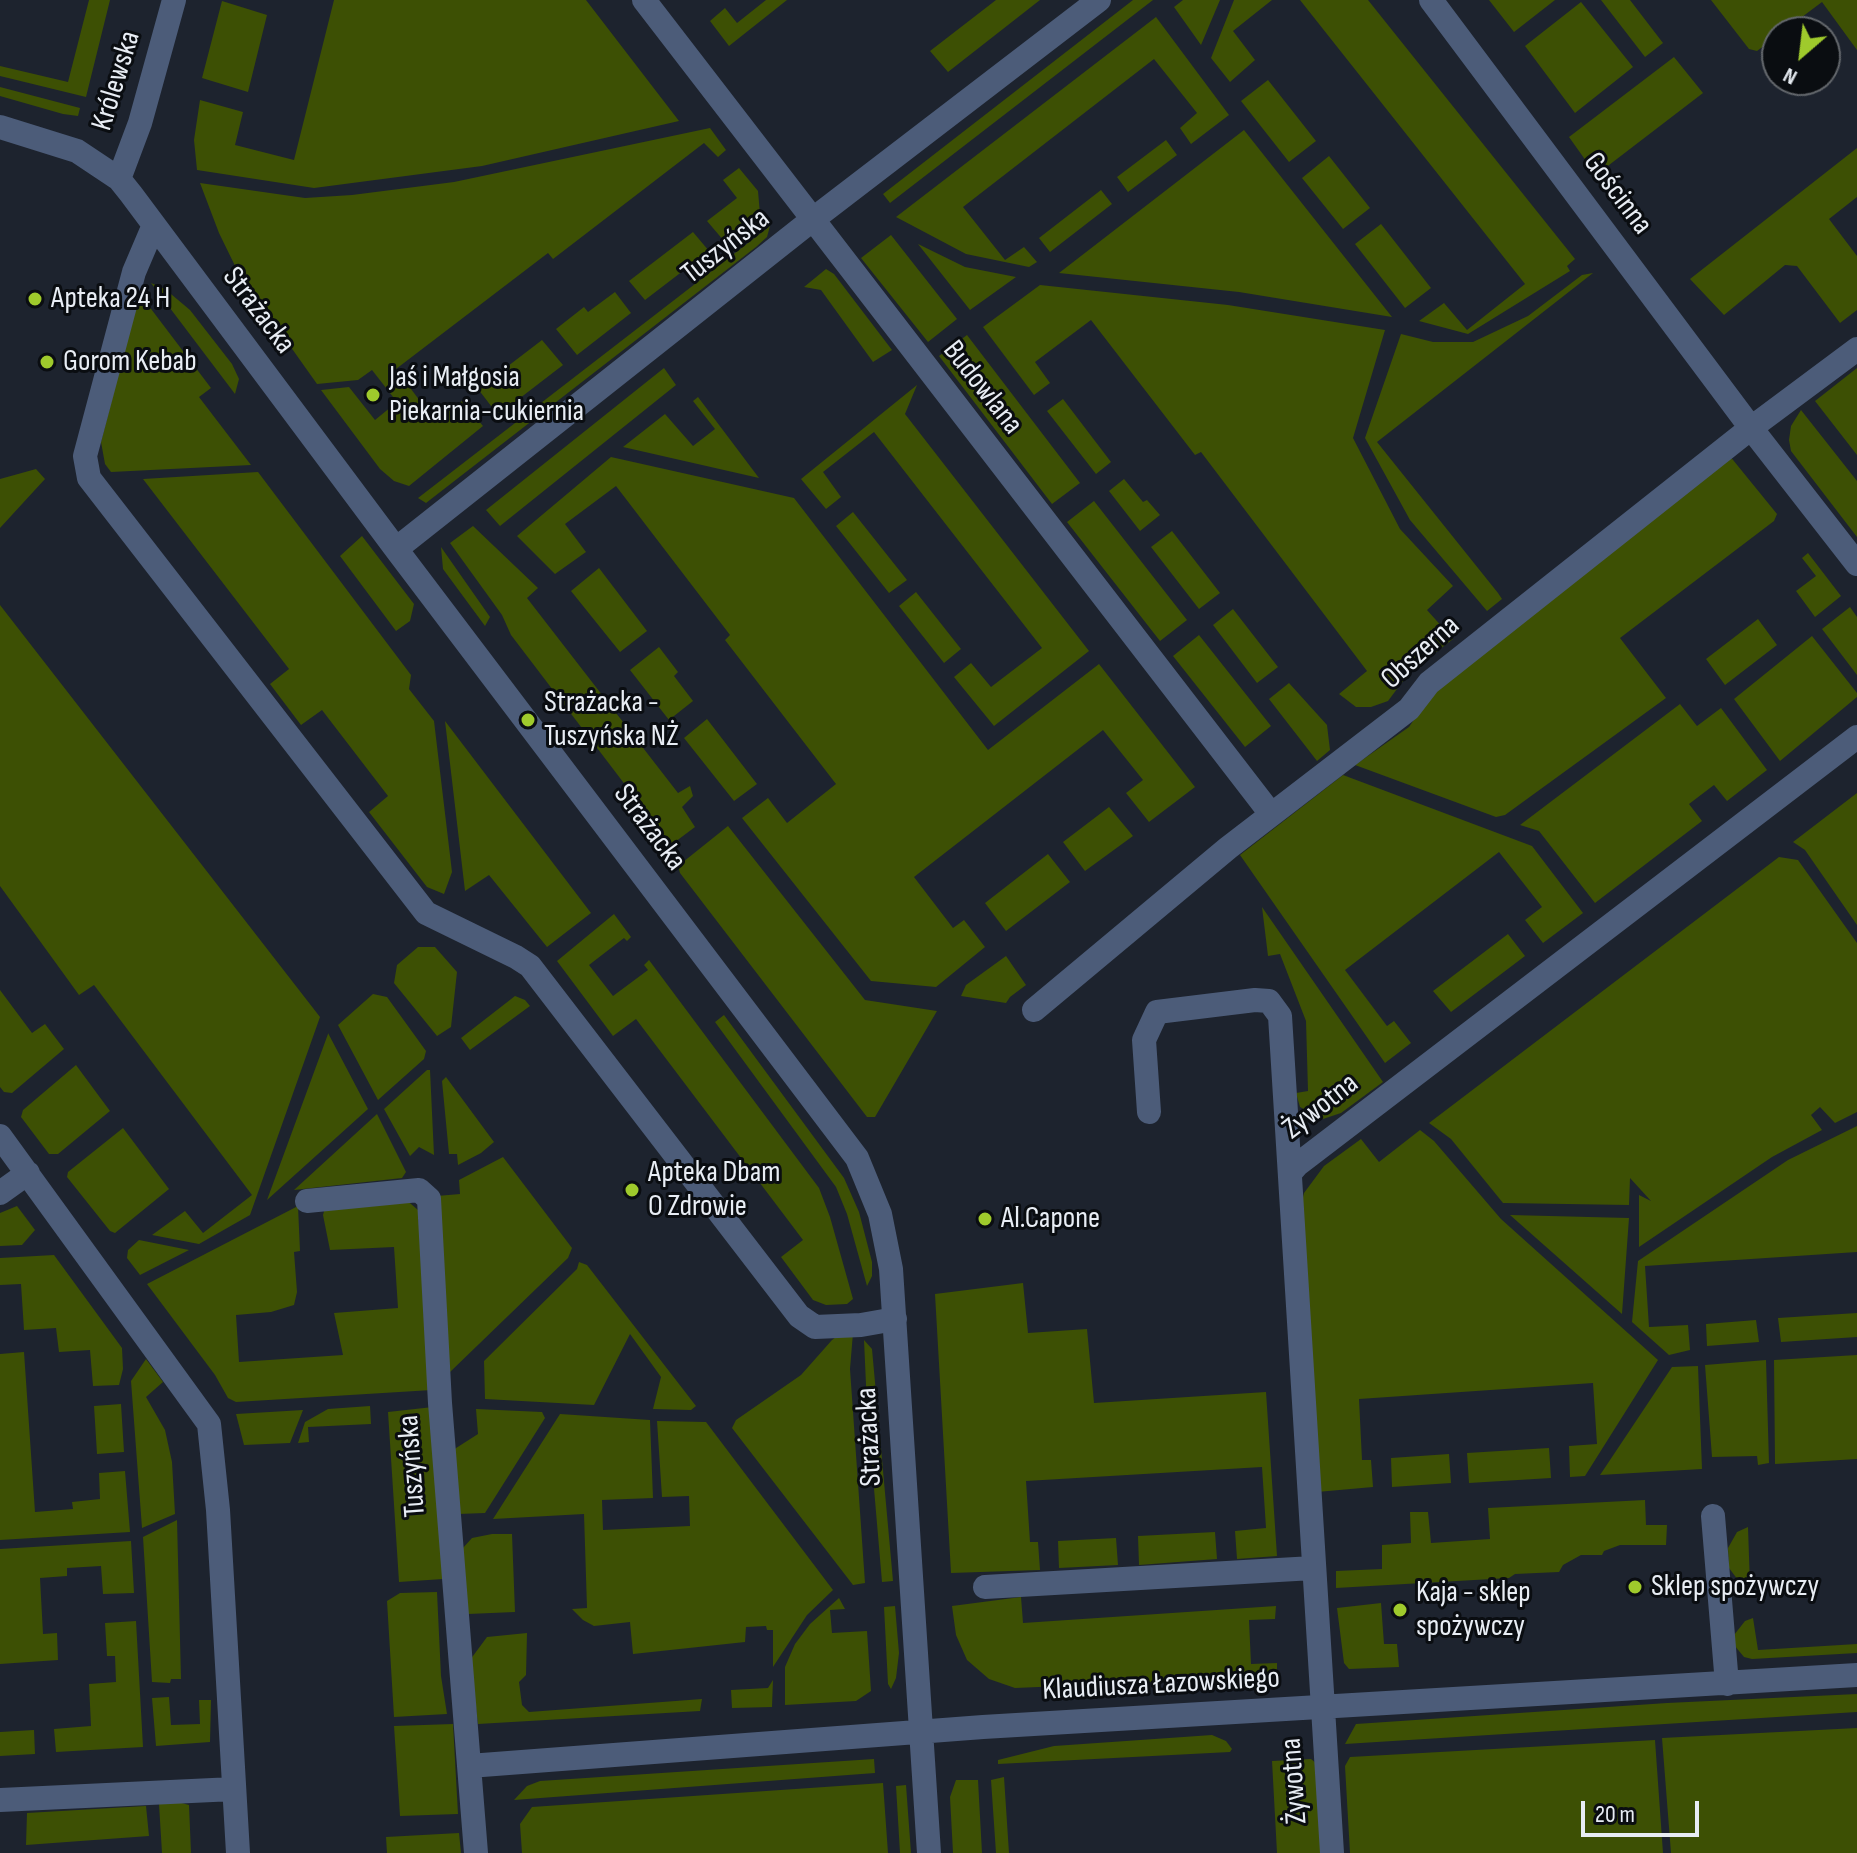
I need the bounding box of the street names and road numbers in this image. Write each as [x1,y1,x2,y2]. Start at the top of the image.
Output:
street label: Królewska [85,27,149,135]
street label: Gościnna [1575,146,1659,242]
street label: Tuszyńska [675,201,777,293]
street label: Strażacka [214,261,302,361]
street label: Budowlana [934,334,1030,442]
street label: Obszerna [1374,608,1468,698]
street label: Strażacka [605,778,693,878]
street label: Żywotna [1276,1066,1366,1148]
street label: Strażacka [849,1387,891,1487]
street label: Tuszyńska [391,1414,435,1518]
street label: Klaudiusza Łazowskiego [1041,1661,1281,1709]
street label: Żywotna [1274,1737,1316,1825]

